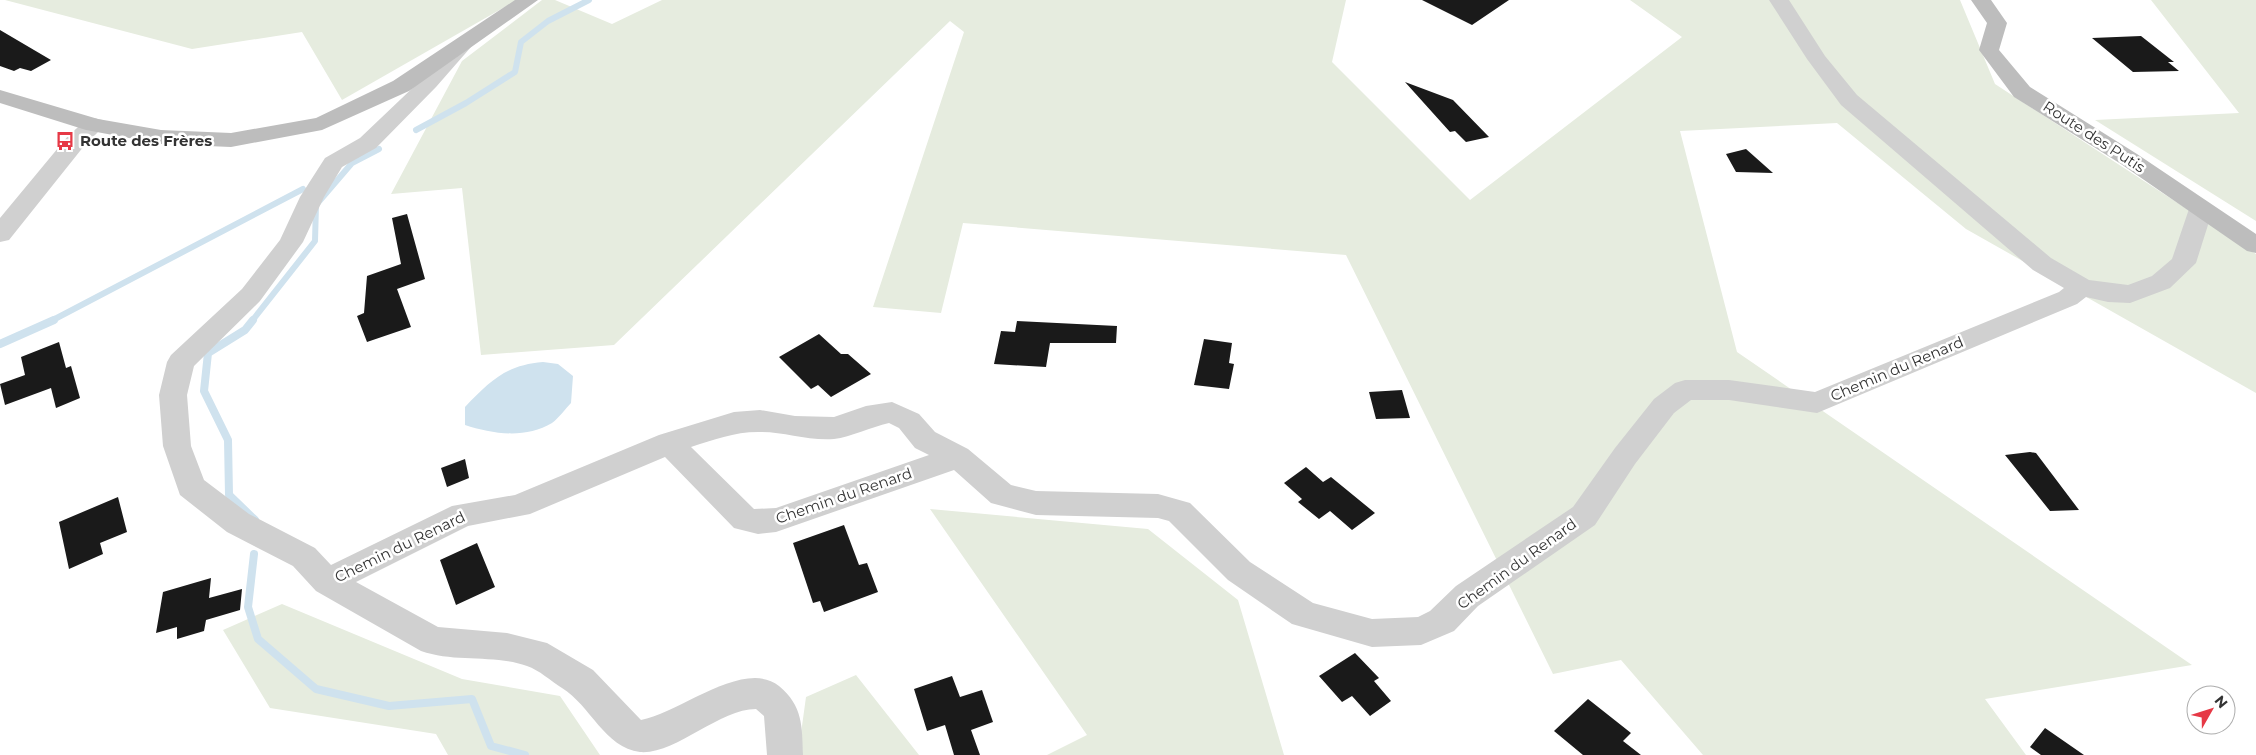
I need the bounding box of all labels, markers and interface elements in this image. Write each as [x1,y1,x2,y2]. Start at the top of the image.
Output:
street label: Route des Putis [2040,97,2149,177]
bus stop icon: Route des Frères [54,130,76,152]
place label: Route des Frères [80,131,212,150]
street label: Chemin du Renard [1827,332,1966,405]
street label: Chemin du Renard [773,463,915,528]
street label: Chemin du Renard [331,507,468,586]
street label: Chemin du Renard [1453,514,1580,613]
north arrow [2186,685,2236,735]
text: N [2211,692,2232,712]

